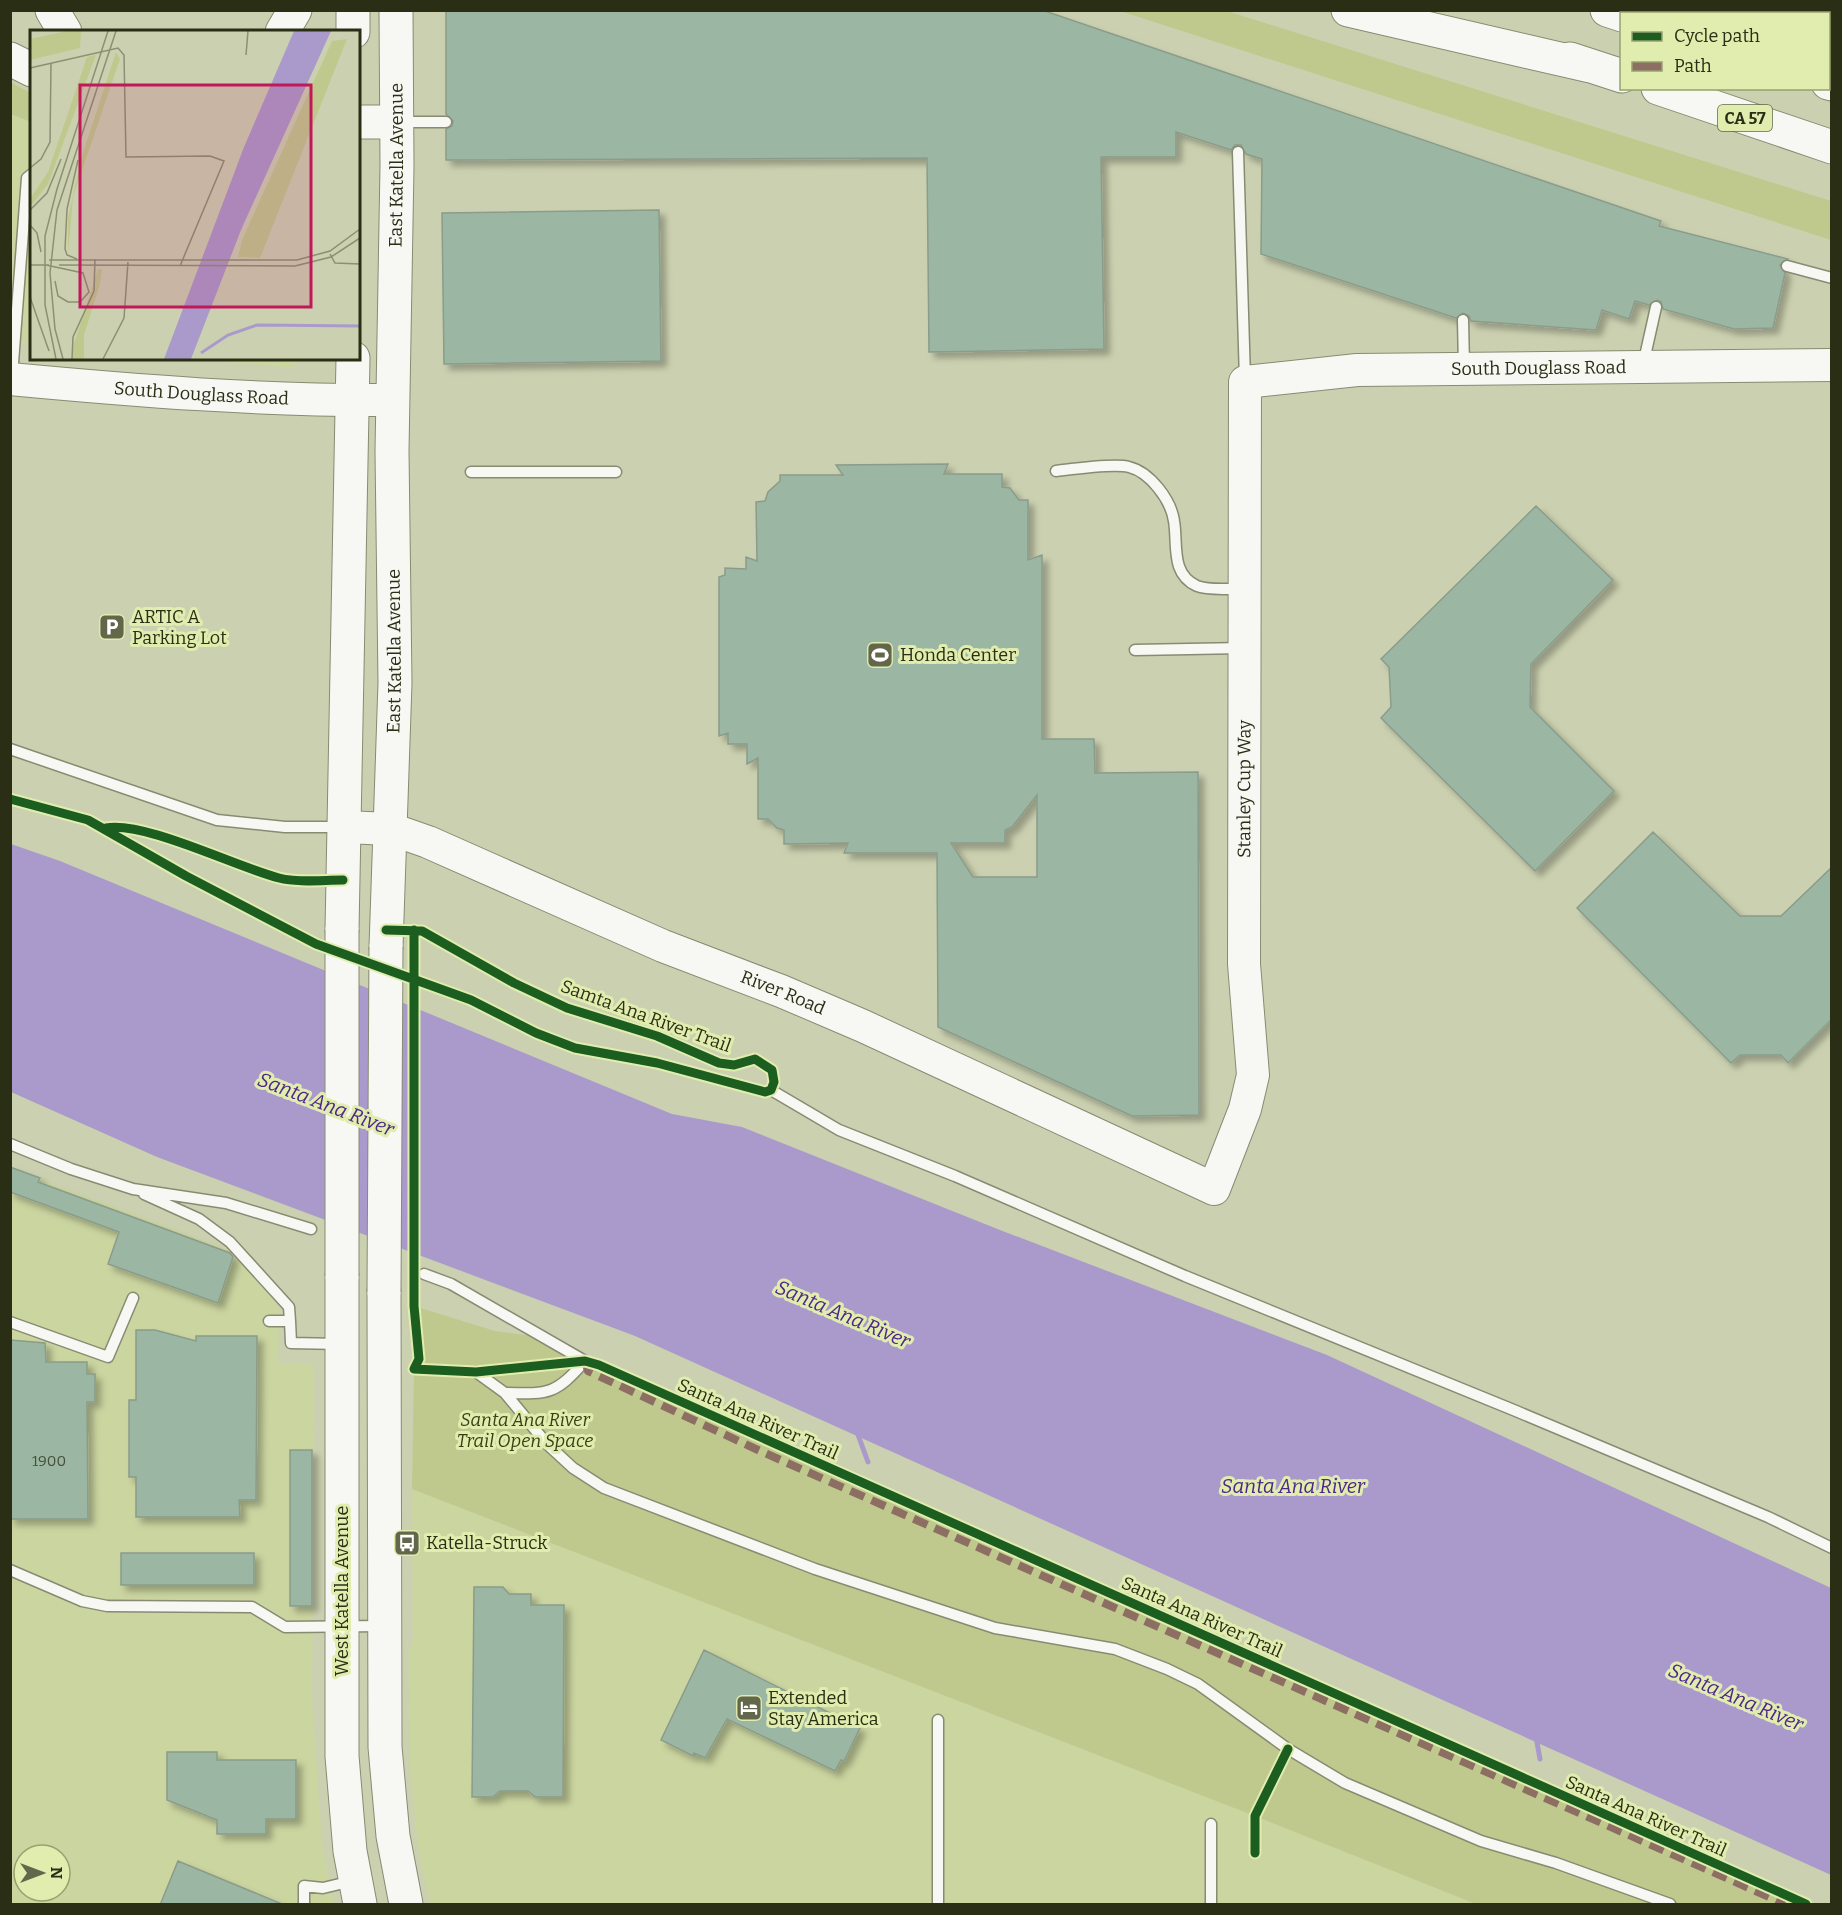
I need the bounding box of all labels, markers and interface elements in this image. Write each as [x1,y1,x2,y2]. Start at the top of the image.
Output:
legend [1620,12,1830,90]
text: Cycle path [1674,25,1760,47]
inset map [30,30,360,360]
text: Path [1674,55,1712,77]
street label: East Katella Avenue [385,83,408,248]
road number: CA 57 [1718,105,1772,131]
street label: South Douglass Road [1451,356,1627,380]
street label: South Douglass Road [113,377,290,410]
street label: East Katella Avenue [382,569,406,734]
place label: ARTIC A Parking Lot [132,606,227,649]
parking icon: ARTIC A Parking Lot [97,612,127,642]
sports icon: Honda Center [865,640,895,670]
place label: Honda Center [900,644,1016,666]
street label: Stanley Cup Way [1233,719,1255,858]
street label: River Road [738,966,829,1020]
street label: Samta Ana River Trail [558,975,734,1057]
water label: Santa Ana River [255,1067,398,1141]
water label: Santa Ana River [772,1275,915,1353]
street label: Santa Ana River Trail [674,1374,842,1464]
park label: Santa Ana River Trail Open Space [457,1409,593,1452]
house number: 1900 [32,1452,66,1470]
water label: Santa Ana River [1221,1474,1366,1498]
street label: West Katella Avenue [331,1506,353,1676]
bus stop icon: Katella-Struck [392,1528,422,1558]
place label: Katella-Struck [426,1532,548,1554]
street label: Santa Ana River Trail [1118,1572,1286,1662]
water label: Santa Ana River [1665,1658,1808,1736]
place label: Extended Stay America [768,1687,879,1730]
hotel icon: Extended Stay America [734,1693,764,1723]
street label: Santa Ana River Trail [1562,1771,1730,1861]
north arrow [12,1843,72,1903]
text: N [47,1867,66,1879]

